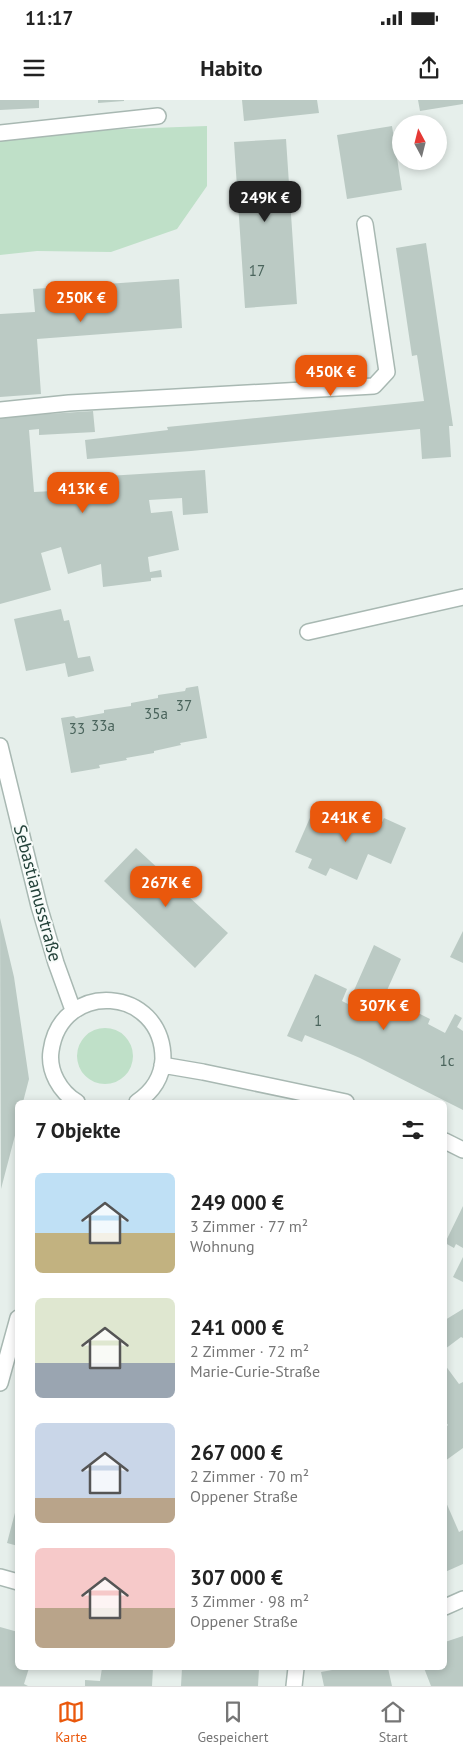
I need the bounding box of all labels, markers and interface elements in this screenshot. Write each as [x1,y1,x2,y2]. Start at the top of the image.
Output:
text: 11:17 [25,6,73,30]
icon: menu [20,54,48,82]
text: Habito [200,54,263,82]
icon: share [415,54,443,82]
north arrow [392,115,448,170]
map controls [392,115,447,170]
pin: 249K € [224,180,306,223]
text: 249K € [240,187,290,207]
house number: 17 [249,261,265,280]
pin: 250K € [40,280,122,323]
text: 250K € [56,287,106,307]
pin: 450K € [290,354,372,397]
text: 450K € [306,361,356,381]
pin: 413K € [42,472,124,514]
text: 413K € [58,478,108,498]
house number: 37 [176,696,192,715]
house number: 35a [144,704,168,723]
house number: 33a [91,716,115,735]
house number: 33 [69,719,85,738]
pin: 241K € [305,800,387,843]
text: 241K € [321,807,371,827]
street label: Sebastianusstraße [9,822,67,964]
pin: 267K € [125,866,207,908]
text: 267K € [141,872,191,892]
pin: 307K € [343,988,425,1031]
text: 307K € [359,995,409,1015]
house number: 1 [314,1011,322,1030]
house number: 1c [440,1051,455,1070]
icon: filters [399,1116,427,1144]
text: 7 Objekte [35,1117,121,1144]
text: 249 000 € [190,1189,284,1216]
icon: home [75,1193,135,1253]
text: 3 Zimmer · 77 m² [190,1216,308,1236]
text: Wohnung [190,1236,255,1256]
text: 241 000 € [190,1314,284,1341]
icon: home [75,1318,135,1378]
text: 2 Zimmer · 72 m² [190,1341,309,1361]
text: Marie-Curie-Straße [190,1361,320,1381]
text: 267 000 € [190,1439,283,1466]
icon: home [75,1443,135,1503]
text: 2 Zimmer · 70 m² [190,1466,309,1486]
text: Oppener Straße [190,1486,298,1506]
text: 307 000 € [190,1564,283,1591]
icon: home [75,1568,135,1628]
text: 3 Zimmer · 98 m² [190,1591,309,1611]
text: Oppener Straße [190,1611,298,1631]
tab: Karte [55,1698,87,1746]
tab: Gespeichert [197,1698,268,1746]
tab: Start [379,1698,408,1746]

